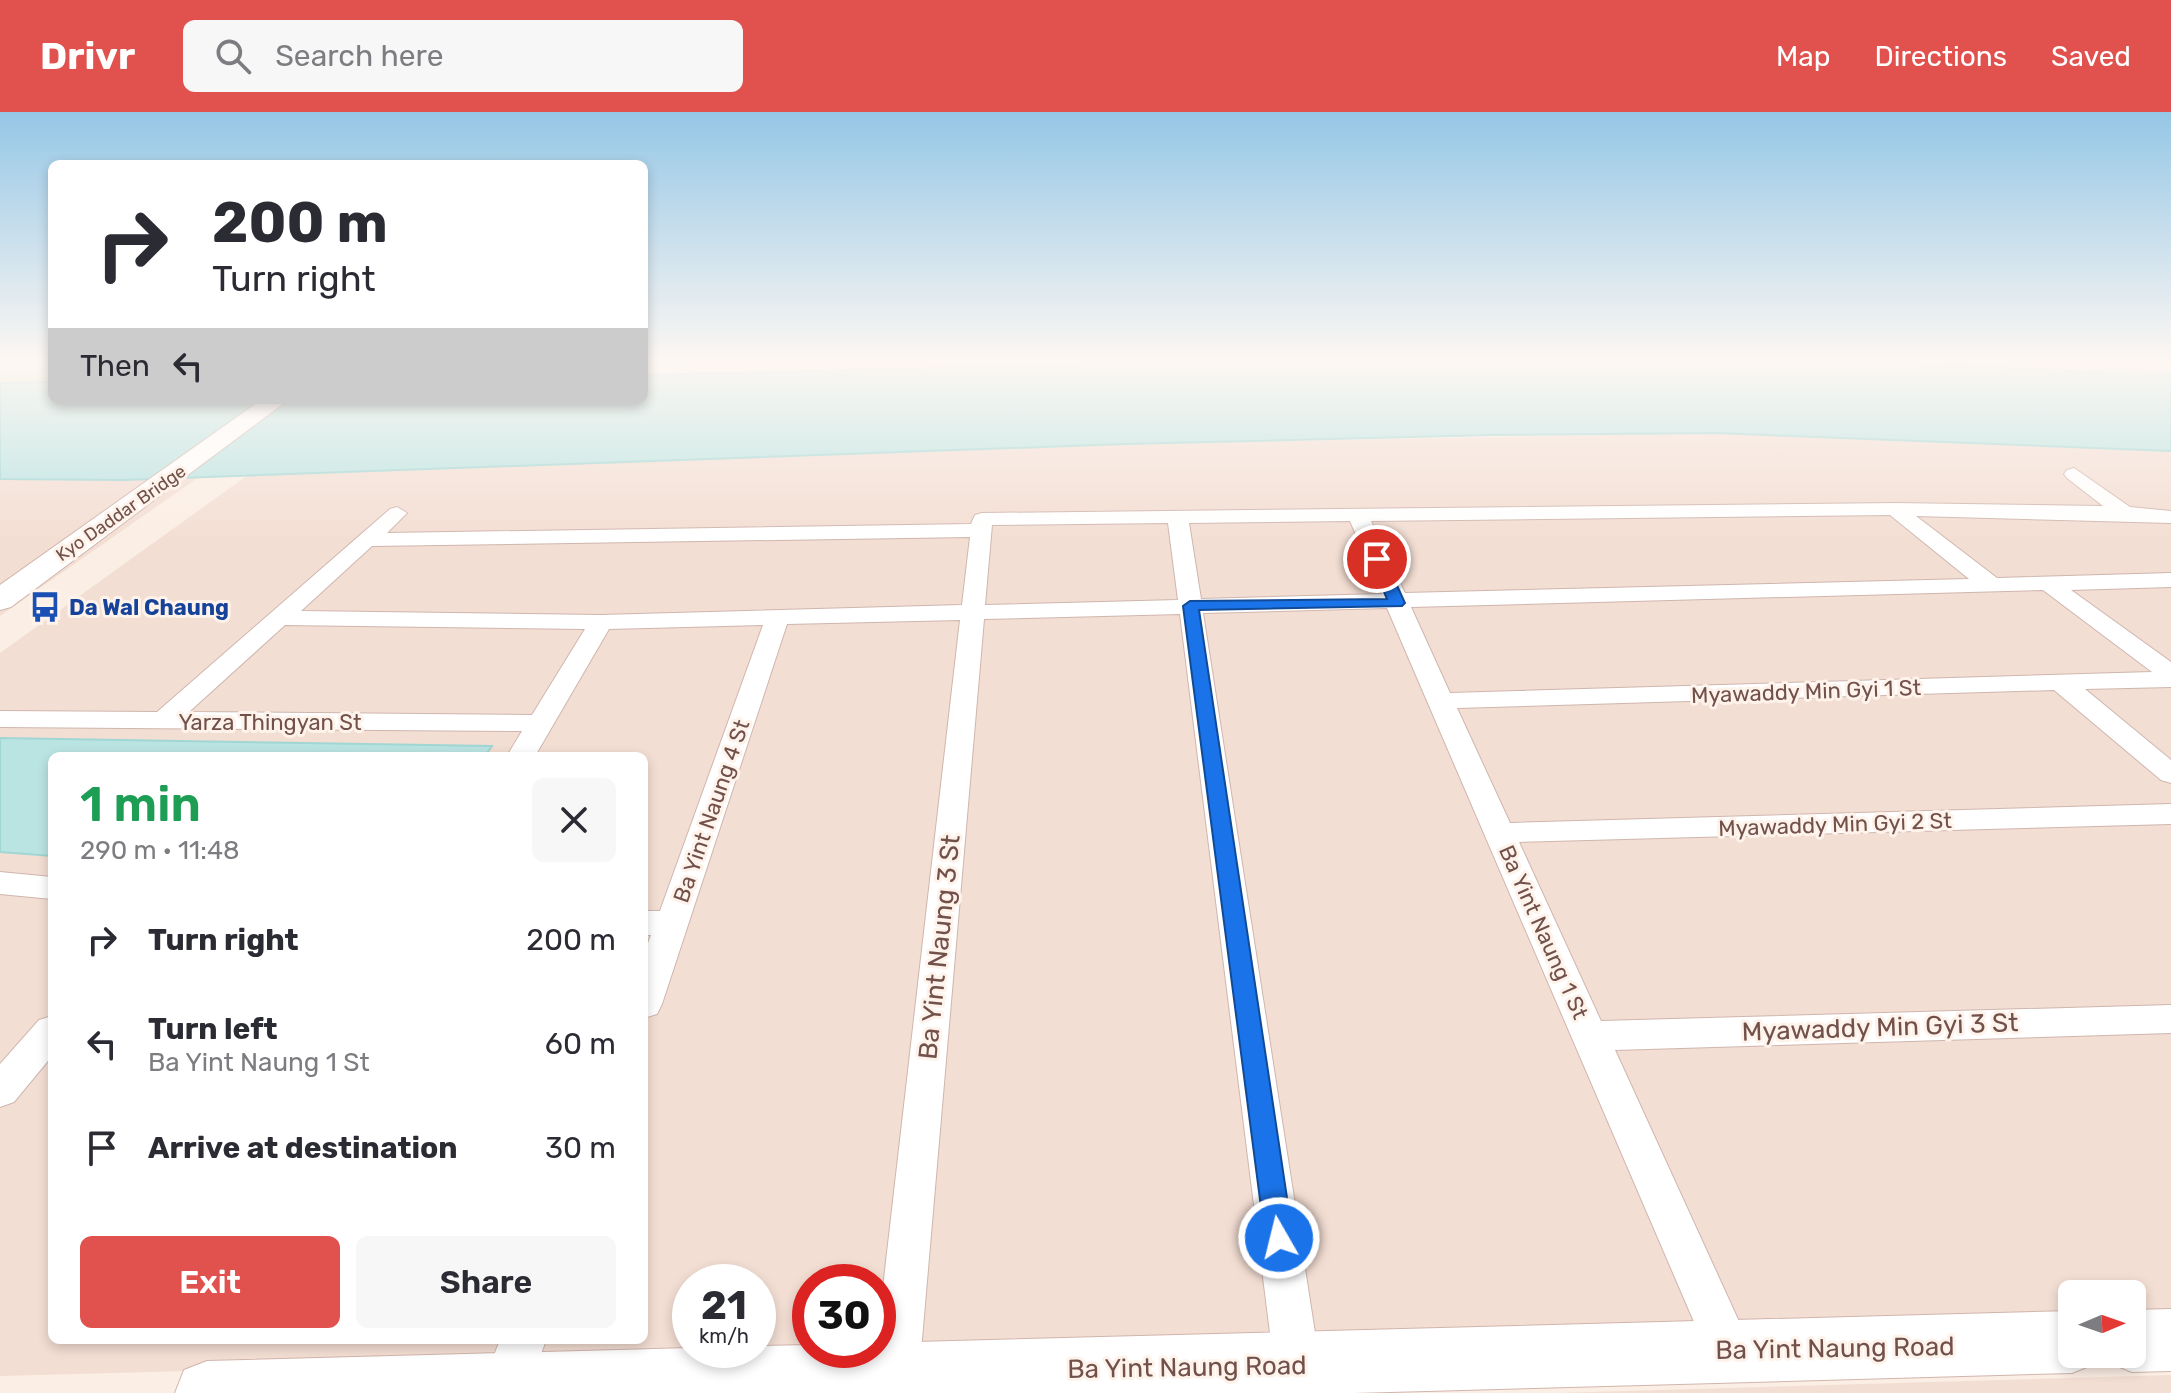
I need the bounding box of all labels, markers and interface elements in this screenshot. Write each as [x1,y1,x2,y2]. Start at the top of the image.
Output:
search box [183,20,743,92]
text: Drivr [40,33,135,79]
icon: search [211,34,255,78]
text: Search here [275,38,444,74]
text: Map [1776,40,1830,73]
text: Directions [1874,40,2007,73]
text: Saved [2051,40,2131,73]
text: 200 m [212,190,388,256]
icon: right [80,192,184,296]
text: Turn right [212,257,376,300]
icon: left [166,344,210,388]
text: Then [80,348,150,384]
street label: Kyo Daddar Bridge [52,460,190,566]
pin [1343,525,1411,593]
icon: arrive [1355,537,1399,581]
bus stop icon: Da Wal Chaung [28,590,62,624]
place label: Da Wal Chaung [69,594,229,621]
street label: Myawaddy Min Gyi 1 St [1690,674,1922,709]
street label: Yarza Thingyan St [178,709,362,736]
street label: Ba Yint Naung 4 St [667,716,756,906]
text: 1 min [80,776,201,833]
button: close [532,778,616,862]
street label: Myawaddy Min Gyi 2 St [1718,807,1953,842]
street label: Ba Yint Naung 3 St [912,833,967,1061]
text: 290 m · 11:48 [80,835,240,866]
street label: Ba Yint Naung 1 St [1493,841,1594,1024]
icon: right [80,918,124,962]
text: Turn right [148,922,299,958]
text: 200 m [526,922,616,958]
street label: Myawaddy Min Gyi 3 St [1741,1007,2019,1048]
text: Turn left [148,1011,278,1047]
icon: left [80,1022,124,1066]
text: 60 m [545,1026,616,1062]
text: Ba Yint Naung 1 St [148,1047,370,1078]
icon: arrive [80,1126,124,1170]
text: Arrive at destination [148,1130,458,1166]
text: 30 m [545,1130,616,1166]
position arrow [1237,1196,1321,1280]
button: Exit [80,1236,340,1328]
button: Share [356,1236,616,1328]
speed limit sign: 30 [792,1264,896,1368]
north arrow [2058,1280,2146,1368]
map controls [2058,1280,2146,1368]
text: 21 [701,1282,747,1329]
text: km/h [699,1324,749,1348]
street label: Ba Yint Naung Road [1715,1331,1955,1366]
street label: Ba Yint Naung Road [1067,1350,1307,1385]

